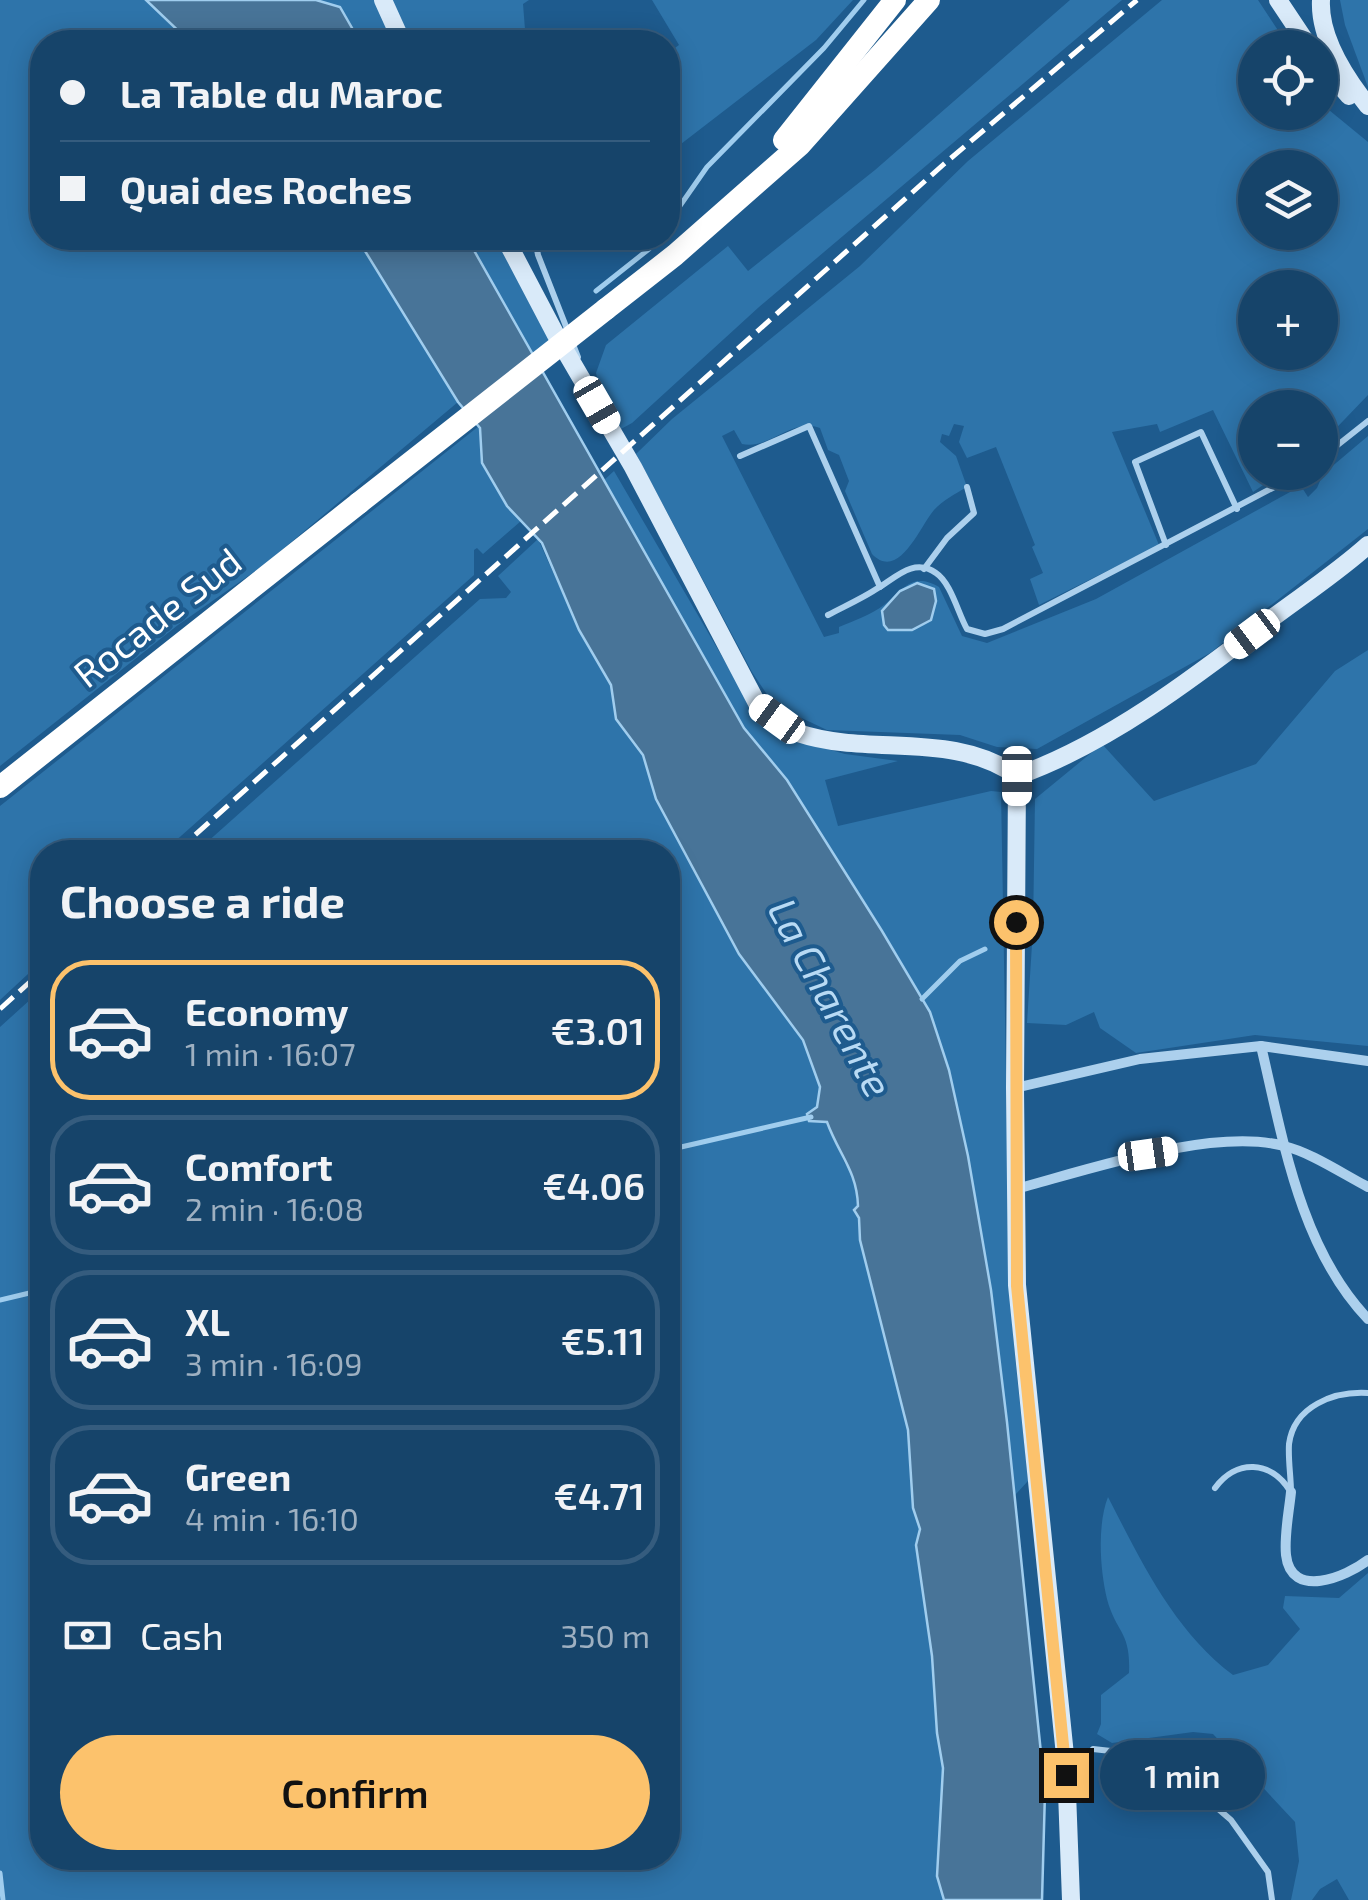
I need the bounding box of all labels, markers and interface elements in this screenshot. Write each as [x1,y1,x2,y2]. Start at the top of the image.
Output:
map controls [1238,30,1338,490]
button: locate [1238,30,1338,130]
text: La Table du Maroc [120,70,443,116]
button: layers [1238,150,1338,250]
text: Quai des Roches [120,166,412,212]
button: + [1238,270,1338,370]
car [569,372,625,438]
button: − [1238,390,1338,490]
street label: Rocade Sud [64,537,250,696]
car [1219,604,1285,664]
car [744,689,810,749]
car [1002,746,1032,806]
text: Choose a ride [60,873,345,927]
water label: La Charente [760,890,904,1104]
route start [994,900,1039,945]
icon: car [65,985,155,1075]
text: Economy [185,988,349,1034]
text: €3.01 [551,1007,645,1053]
text: 1 min · 16:07 [185,1034,356,1072]
car [1116,1135,1180,1173]
icon: car [65,1140,155,1230]
text: Comfort [185,1143,333,1189]
text: €4.06 [542,1162,645,1208]
text: 2 min · 16:08 [185,1189,364,1227]
icon: car [65,1295,155,1385]
text: XL [185,1298,230,1344]
text: €5.11 [561,1317,645,1363]
text: 3 min · 16:09 [185,1344,363,1382]
icon: car [65,1450,155,1540]
text: Green [185,1453,291,1499]
text: €4.71 [553,1472,645,1518]
text: 4 min · 16:10 [185,1499,359,1537]
icon: cash [60,1608,115,1663]
text: Cash [140,1612,224,1658]
text: 350 m [561,1616,650,1654]
button: Confirm [60,1735,650,1850]
callout: 1 min [1101,1740,1266,1810]
route end [1044,1753,1089,1798]
text: 1 min [1145,1756,1220,1794]

